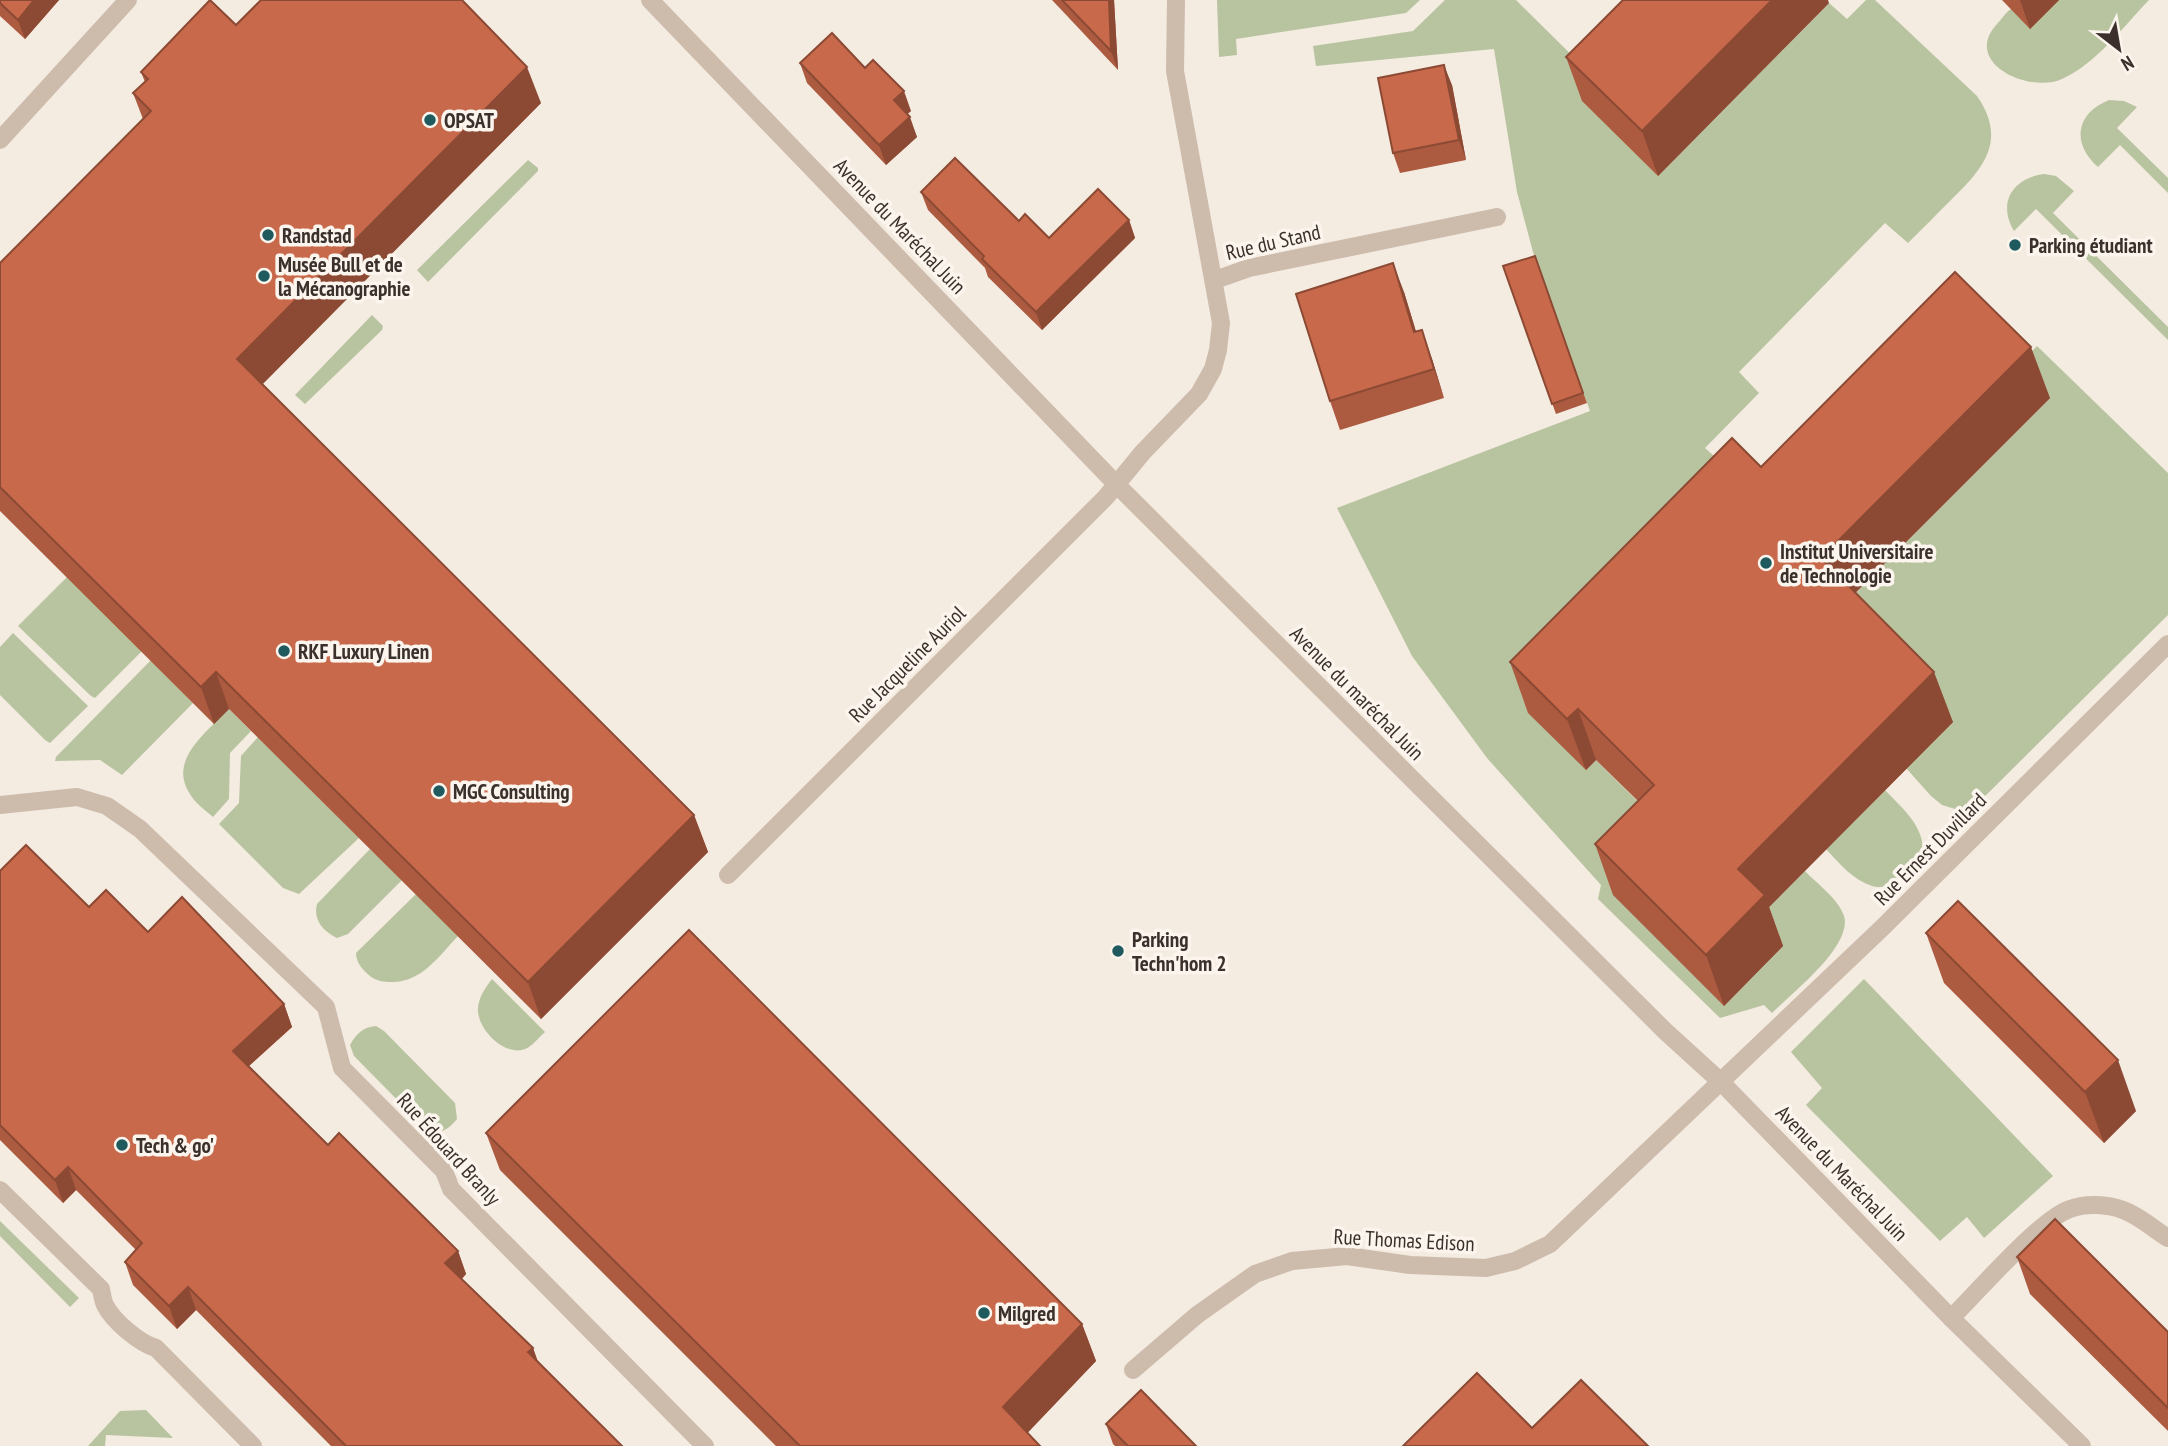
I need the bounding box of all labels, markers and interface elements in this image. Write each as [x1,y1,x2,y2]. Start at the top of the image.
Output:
north arrow [2084,14,2154,84]
text: N [2117,51,2138,77]
place label: OPSAT [444,107,494,134]
marker: OPSAT [422,112,438,128]
street label: Avenue du Maréchal Juin [828,152,972,300]
street label: Rue du Stand [1223,218,1323,266]
place label: Randstad [282,222,352,249]
marker: Randstad [260,227,276,243]
place label: Parking étudiant [2029,232,2153,259]
marker: Parking étudiant [2007,237,2023,253]
place label: Musée Bull et de la Mécanographie [278,251,410,302]
marker: Musée Bull et de la Mécanographie [256,268,272,284]
place label: Institut Universitaire de Technologie [1780,538,1934,589]
marker: Institut Universitaire de Technologie [1758,555,1774,571]
street label: Rue Jacqueline Auriol [843,600,971,728]
street label: Avenue du maréchal Juin [1284,620,1430,766]
place label: RKF Luxury Linen [298,638,429,665]
marker: RKF Luxury Linen [276,643,292,659]
place label: MGC Consulting [453,778,570,805]
marker: MGC Consulting [431,783,447,799]
street label: Rue Ernest Duvillard [1868,787,1992,911]
place label: Parking Techn'hom 2 [1132,926,1227,977]
marker: Parking Techn'hom 2 [1110,943,1126,959]
street label: Rue Édouard Branly [391,1087,507,1211]
street label: Avenue du Maréchal Juin [1770,1099,1914,1247]
place label: Tech & go' [136,1132,214,1159]
marker: Tech & go' [114,1137,130,1153]
street label: Rue Thomas Edison [1333,1223,1475,1257]
place label: Milgred [998,1300,1056,1327]
marker: Milgred [976,1305,992,1321]

